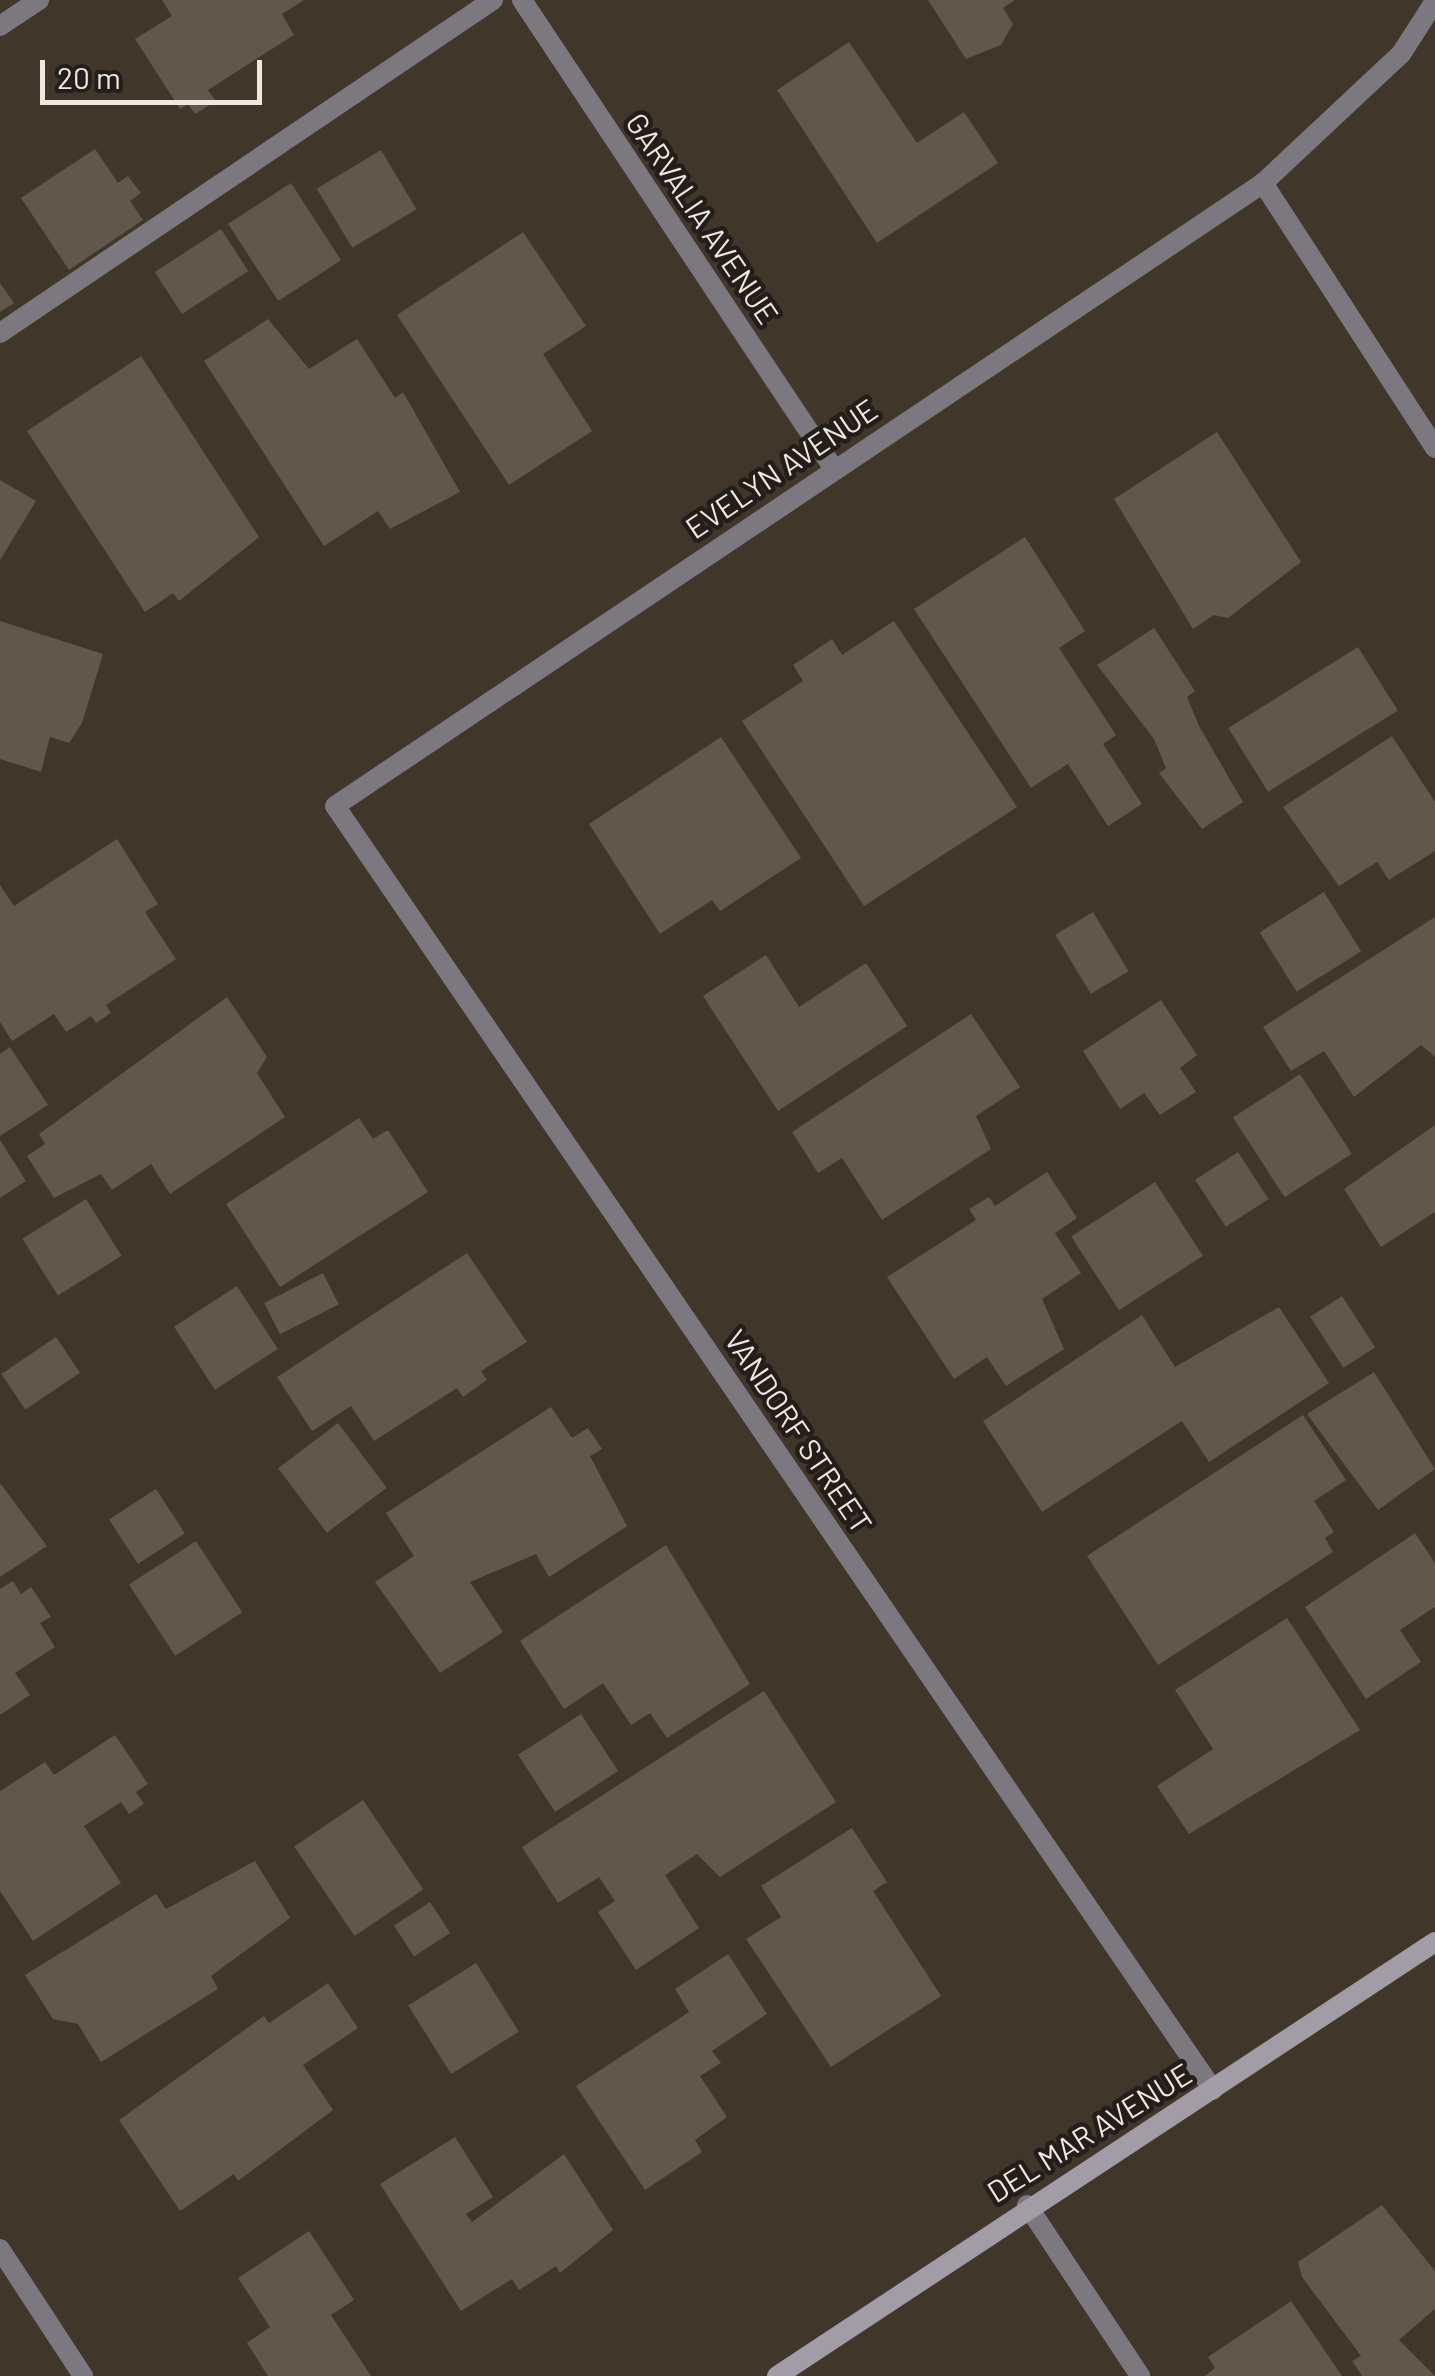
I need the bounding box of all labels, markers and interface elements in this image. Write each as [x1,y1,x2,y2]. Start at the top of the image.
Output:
scale bar [45,40,268,102]
text: 20 m [57,59,121,95]
street label: GARVALIA AVENUE [619,106,787,330]
street label: EVELYN AVENUE [678,391,884,545]
street label: VANDORF STREET [718,1323,880,1539]
street label: DEL MAR AVENUE [980,2055,1198,2209]

